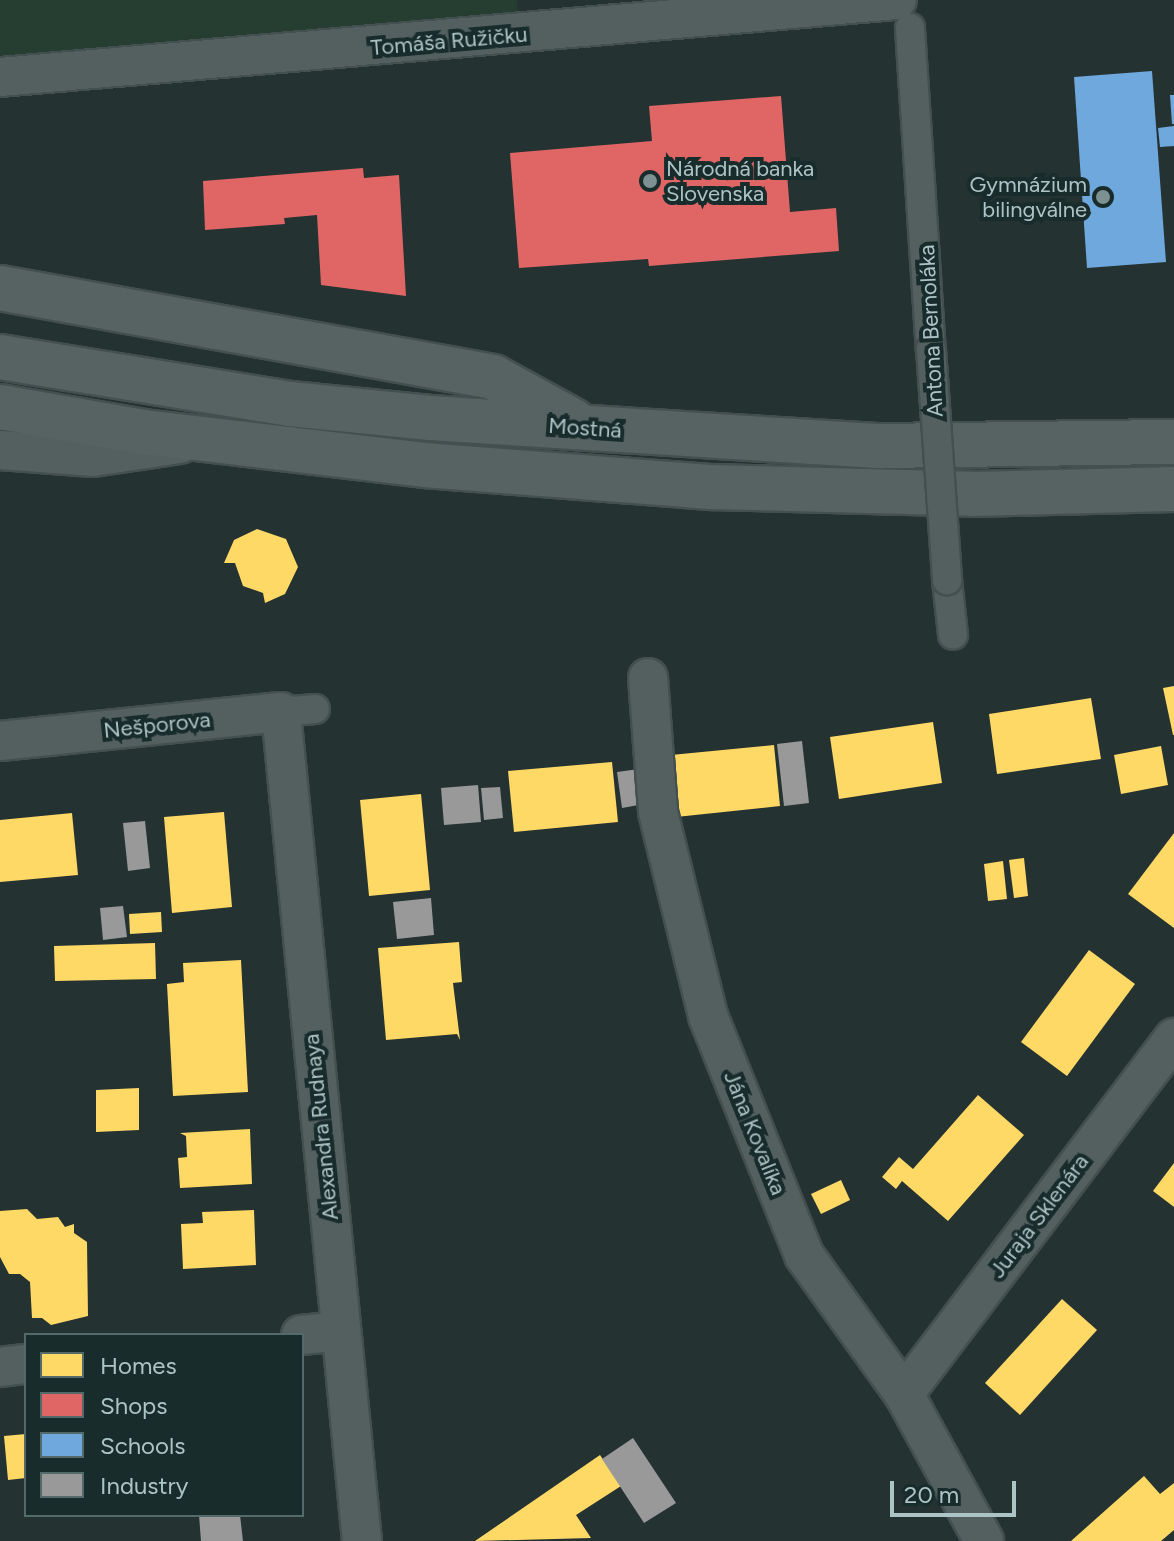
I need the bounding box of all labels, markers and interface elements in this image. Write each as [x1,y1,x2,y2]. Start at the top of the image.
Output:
street label: Tomáša Ružičku [370,21,528,61]
place label: Národná banka Slovenska [666,155,814,206]
place label: Gymnázium bilingválne [970,171,1087,222]
marker: Národná banka Slovenska [641,172,659,190]
marker: Gymnázium bilingválne [1094,188,1112,206]
street label: Antona Bernoláka [913,244,949,418]
street label: Mostná [547,412,623,444]
street label: Nešporova [102,706,212,744]
street label: Alexandra Rudnaya [298,1033,344,1221]
street label: Jána Kovalíka [718,1067,792,1199]
street label: Juraja Sklenára [984,1149,1094,1283]
legend [24,1333,304,1517]
text: Homes [100,1351,177,1380]
text: Shops [100,1391,167,1420]
text: Schools [100,1431,185,1460]
scale bar [894,1465,1020,1515]
text: Industry [100,1471,188,1500]
text: 20 m [904,1480,959,1509]

